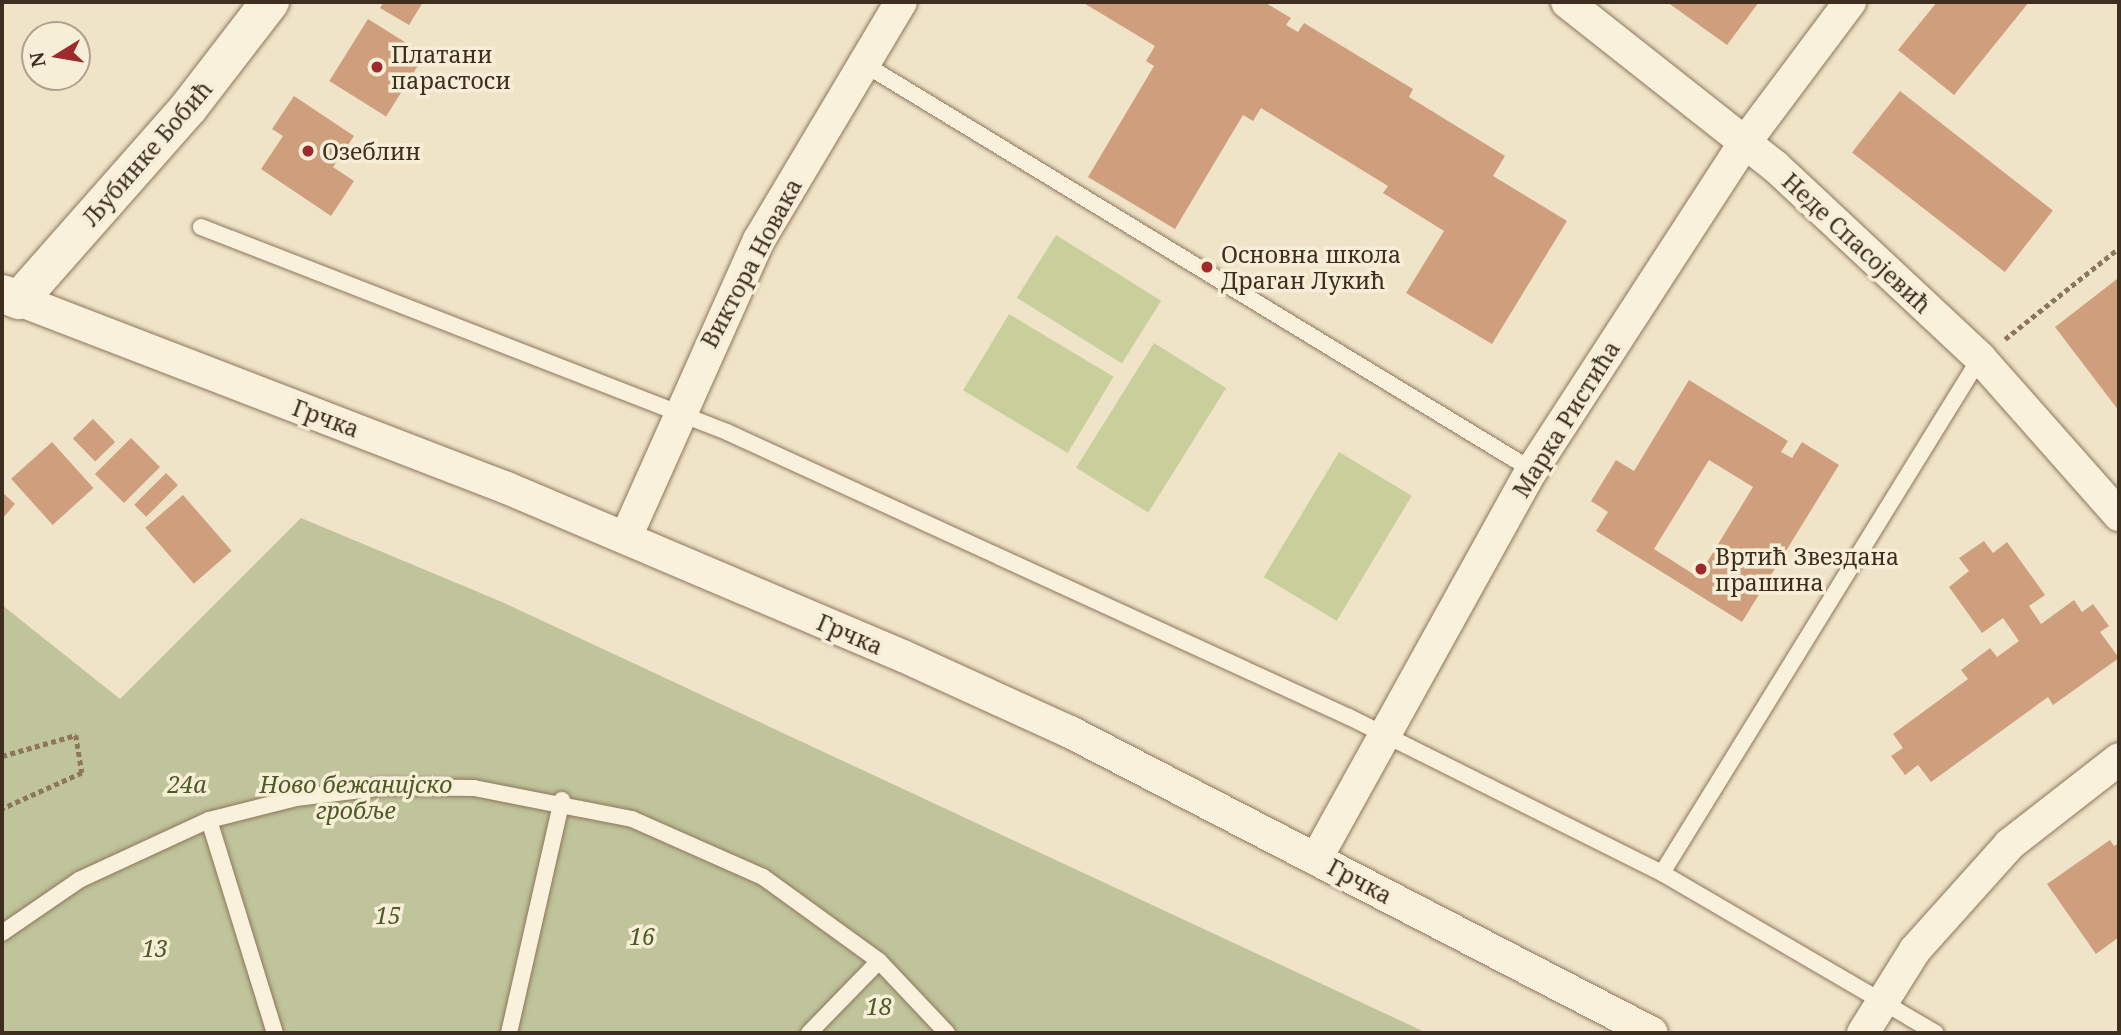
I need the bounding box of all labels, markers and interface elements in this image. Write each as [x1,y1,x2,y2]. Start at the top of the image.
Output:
north arrow [21,21,91,91]
place label: Платани парастоси [391,40,511,94]
text: N [23,50,52,69]
marker: Платани парастоси [369,59,385,75]
street label: Љубинке Бобић [76,75,218,231]
place label: Озеблин [322,137,421,165]
marker: Озеблин [300,143,316,159]
street label: Неде Спасојевић [1777,167,1937,319]
street label: Виктора Новака [695,174,807,352]
place label: Основна школа Драган Лукић [1221,240,1401,294]
marker: Основна школа Драган Лукић [1199,259,1215,275]
street label: Марка Ристића [1507,336,1625,502]
street label: Грчка [289,393,363,443]
place label: Вртић Звездана прашина [1715,542,1899,596]
marker: Вртић Звездана прашина [1693,561,1709,577]
street label: Грчка [813,608,887,660]
park label: 24a [167,770,207,798]
park label: Ново бежанијско гробље [260,770,452,824]
street label: Грчка [1323,853,1397,909]
park label: 15 [375,901,401,929]
park label: 16 [629,922,655,950]
park label: 13 [142,934,168,962]
park label: 18 [866,992,892,1020]

